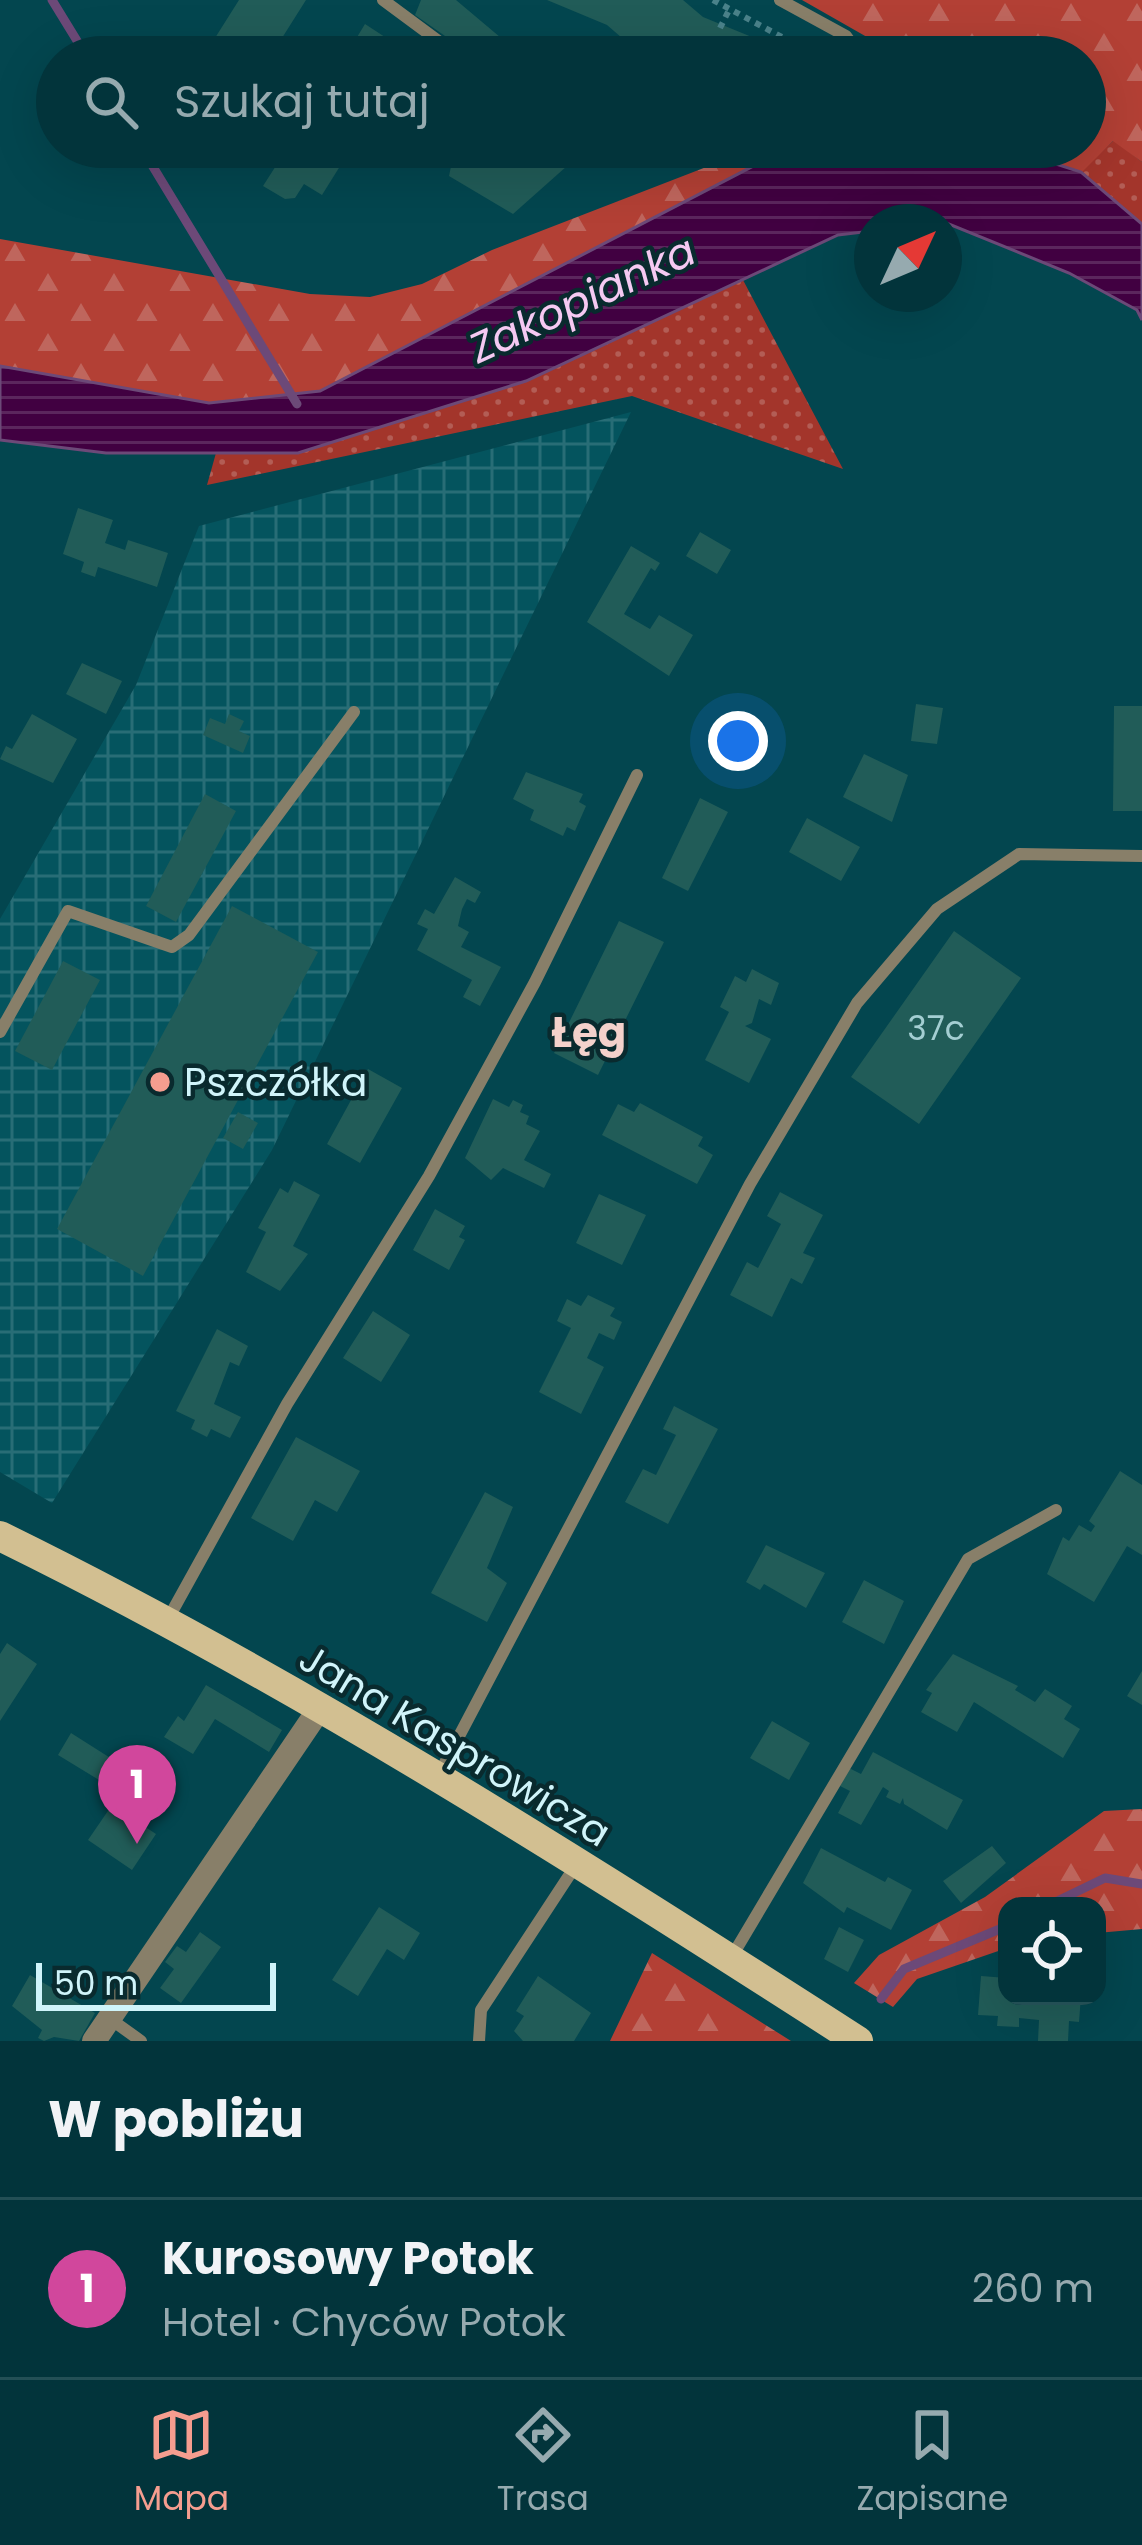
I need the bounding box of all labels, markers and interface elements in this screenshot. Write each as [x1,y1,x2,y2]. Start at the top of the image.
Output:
search box [36,36,1106,168]
icon: search [78,69,144,135]
text: Szukaj tutaj [174,70,430,133]
north arrow [854,204,962,312]
water label: Zakopianka [458,221,705,378]
your location [708,711,768,771]
district label: Łęg [552,1003,626,1062]
house number: 37c [907,1005,965,1052]
place label: Pszczółka [184,1055,367,1110]
marker: Pszczółka [147,1069,173,1095]
street label: Jana Kasprowicza [289,1631,621,1860]
pin: 1 [98,1745,176,1844]
map controls [998,1897,1106,2005]
button: locate [998,1897,1106,2005]
scale bar [36,1957,276,2010]
text: 50 m [54,1960,138,2007]
text: W pobliżu [48,2083,304,2155]
text: Kurosowy Potok [162,2227,534,2290]
text: 1 [80,2261,94,2316]
text: 260 m [972,2261,1094,2316]
text: Hotel · Chyców Potok [162,2295,566,2350]
tab: Mapa [134,2402,229,2524]
tab: Trasa [497,2402,589,2524]
tab: Zapisane [856,2402,1008,2524]

